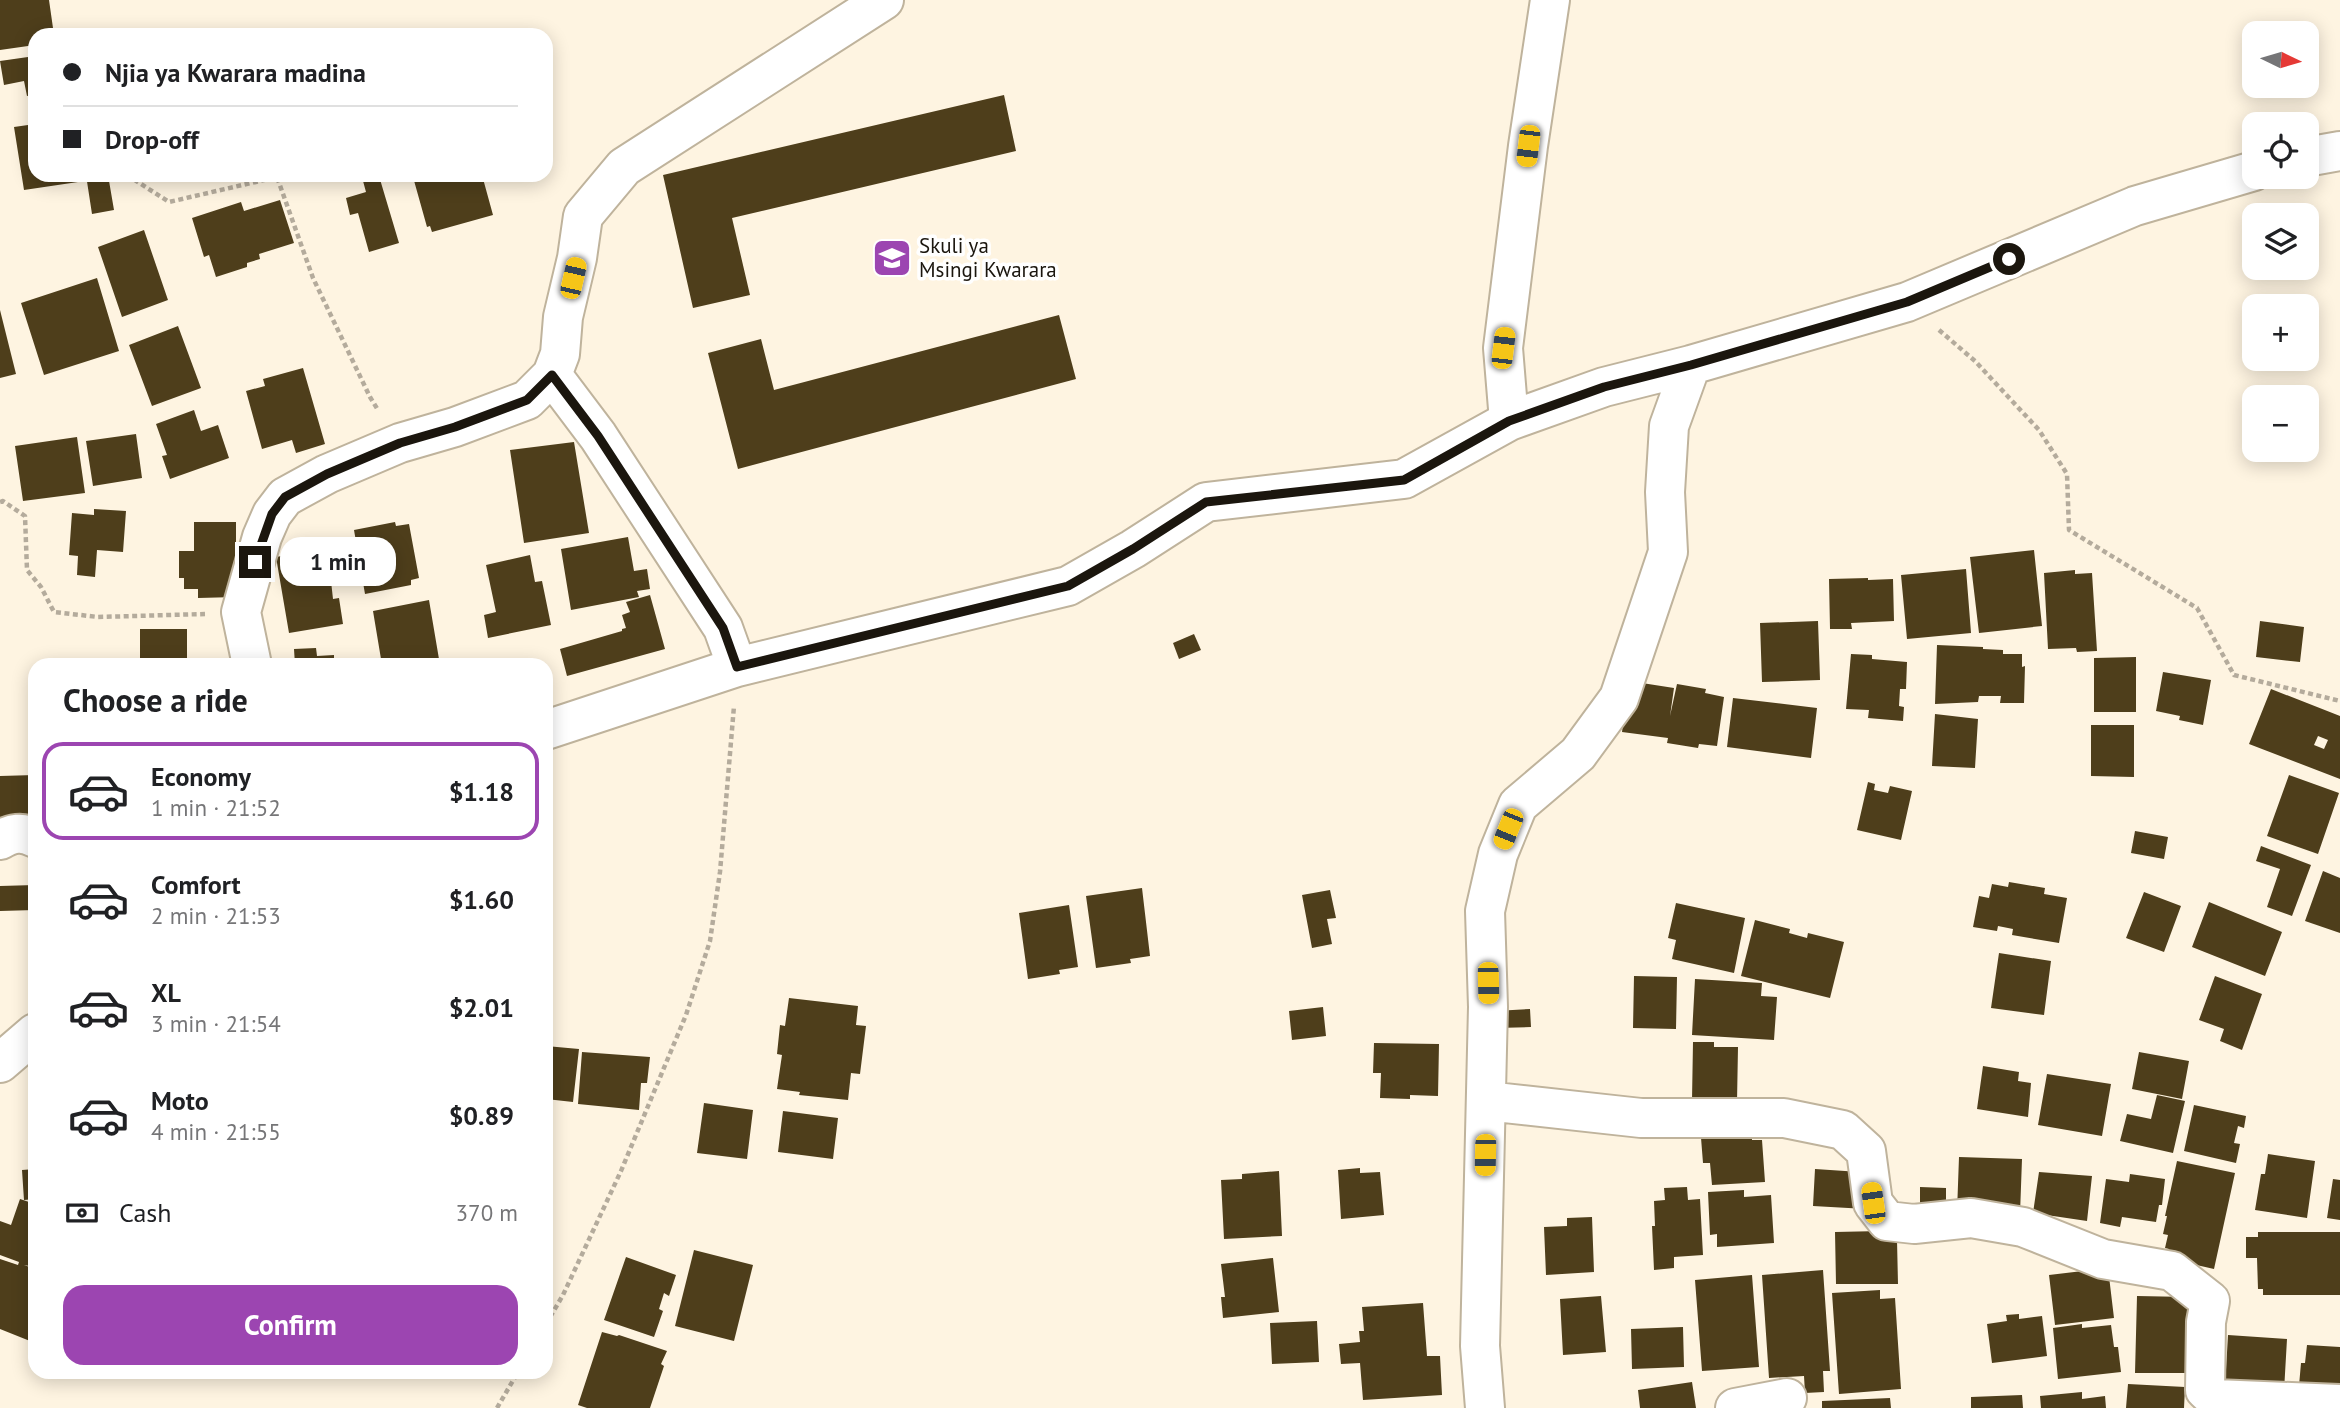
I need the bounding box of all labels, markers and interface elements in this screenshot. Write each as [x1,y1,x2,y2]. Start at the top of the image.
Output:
north arrow [2242,21,2319,98]
map controls [2242,21,2319,462]
text: Njia ya Kwarara madina [105,56,366,89]
button: locate [2242,112,2319,189]
text: Drop-off [105,123,199,156]
car [1516,124,1541,168]
button: layers [2242,203,2319,280]
place label: Skuli ya Msingi Kwarara [919,232,1057,283]
school or university icon: Skuli ya Msingi Kwarara [871,237,913,279]
route start [1993,243,2025,275]
car [559,255,588,301]
button: + [2242,294,2319,371]
car [1491,326,1516,370]
button: − [2242,385,2319,462]
callout: 1 min [280,538,395,586]
route end [239,546,271,578]
text: 1 min [310,547,366,576]
text: Choose a ride [63,679,248,721]
icon: car [67,760,130,823]
text: Economy [151,760,251,793]
text: $1.18 [449,775,514,808]
text: 1 min · 21:52 [151,793,281,822]
car [1491,806,1526,852]
icon: car [67,868,130,931]
text: Comfort [151,868,241,901]
text: $1.60 [449,883,514,916]
text: 2 min · 21:53 [151,901,281,930]
car [1478,962,1499,1004]
icon: car [67,976,130,1039]
text: XL [151,976,181,1009]
text: $2.01 [449,991,514,1024]
text: 3 min · 21:54 [151,1009,281,1038]
icon: car [67,1084,130,1147]
text: Moto [151,1084,209,1117]
text: $0.89 [449,1099,514,1132]
text: 4 min · 21:55 [151,1117,281,1146]
car [1475,1134,1496,1176]
car [1860,1181,1887,1225]
icon: cash [63,1194,101,1232]
text: Cash [119,1196,171,1229]
text: 370 m [456,1198,518,1227]
button: Confirm [63,1285,518,1365]

